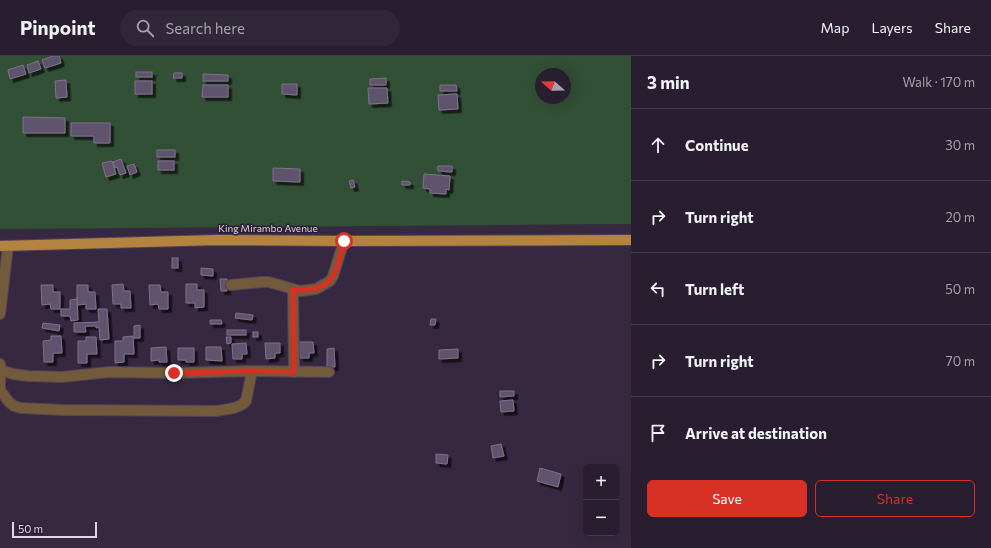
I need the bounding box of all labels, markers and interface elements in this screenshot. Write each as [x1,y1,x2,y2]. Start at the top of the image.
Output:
search box [120,10,400,46]
text: Pinpoint [20,16,96,39]
icon: search [134,17,156,39]
text: Search here [166,19,245,37]
text: Map [821,19,849,36]
text: Layers [871,19,913,36]
text: Share [935,19,971,36]
north arrow [535,68,571,104]
text: 3 min [647,72,690,93]
text: Walk · 170 m [903,74,975,90]
icon: ahead [647,134,669,156]
text: Continue [685,136,749,154]
text: 30 m [945,137,975,153]
icon: right [647,206,669,228]
text: Turn right [685,208,754,226]
text: 20 m [946,209,975,225]
street label: King Mirambo Avenue [218,222,318,234]
route start [335,232,353,250]
icon: left [647,278,669,300]
text: Turn left [685,280,744,298]
text: 50 m [945,281,975,297]
icon: right [647,350,669,372]
text: Turn right [685,352,754,370]
text: 70 m [946,353,975,369]
route end [165,364,183,382]
icon: arrive [647,422,669,444]
text: Arrive at destination [685,424,827,442]
map controls [583,464,619,536]
button: + [583,464,619,500]
button: Save [647,480,807,517]
button: Share [815,480,975,517]
button: − [583,500,619,536]
scale bar [12,520,97,539]
text: 50 m [18,522,43,535]

